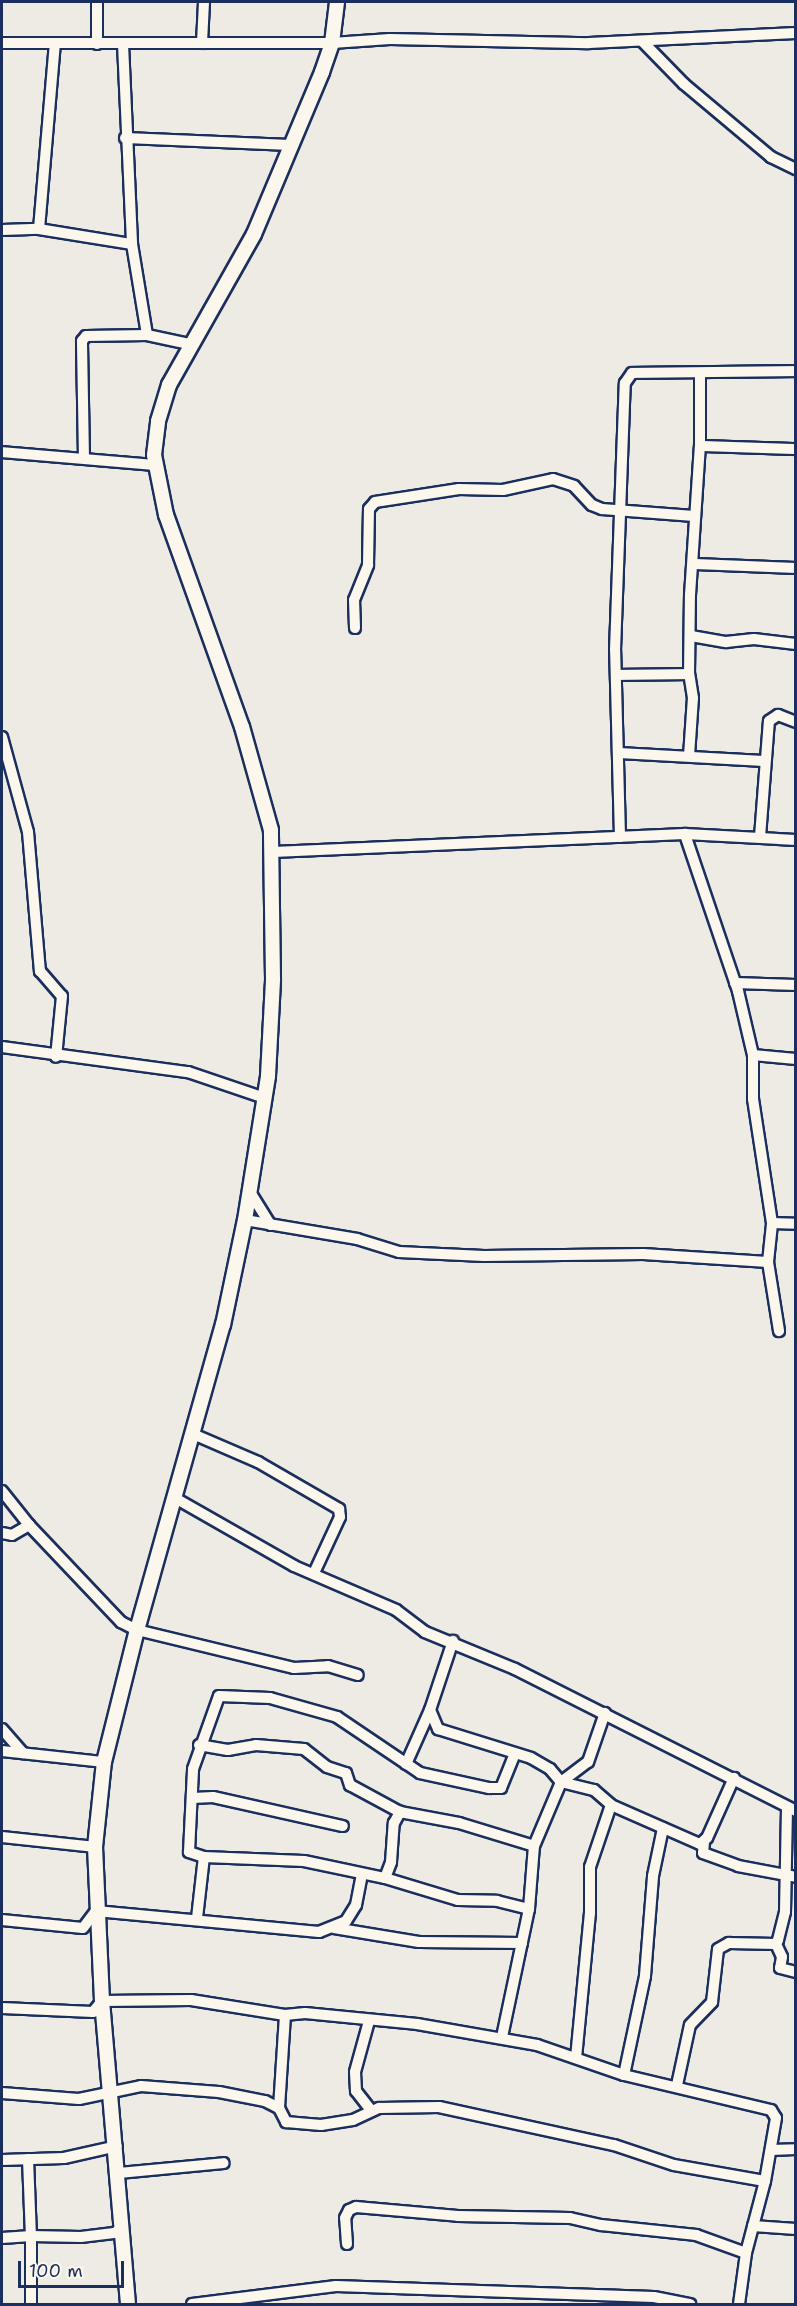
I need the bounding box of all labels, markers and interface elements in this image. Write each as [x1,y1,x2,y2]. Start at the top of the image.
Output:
scale bar [21,2249,128,2287]
text: 100 m [29,2259,83,2283]

